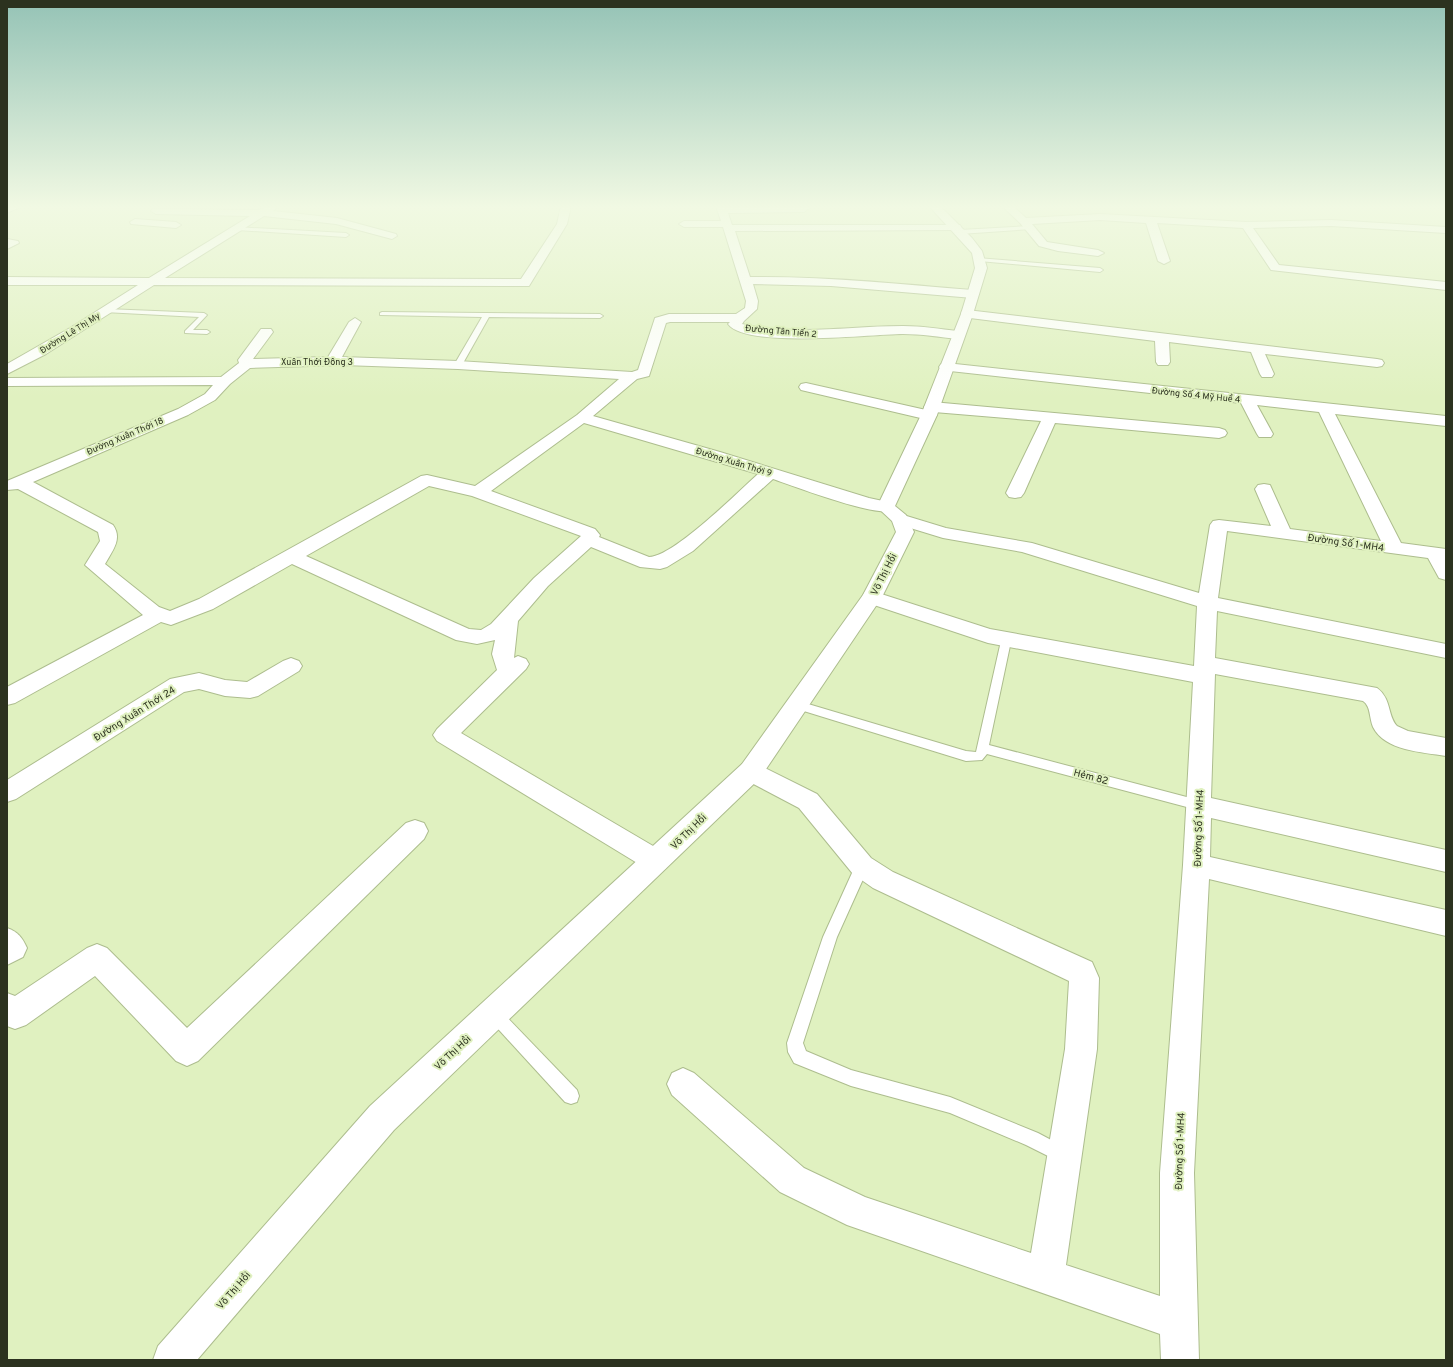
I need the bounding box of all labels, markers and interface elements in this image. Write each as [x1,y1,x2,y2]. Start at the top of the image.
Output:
street label: Đường Lê Thị My [38,310,103,356]
street label: Đường Tân Tiến 2 [745,322,817,340]
street label: Xuân Thới Đông 3 [281,357,353,368]
street label: Đường Số 4 Mỹ Huề 4 [1151,384,1241,406]
street label: Đường Xuân Thới 18 [85,415,165,458]
street label: Đường Xuân Thới 9 [694,446,773,479]
street label: Đường Số 1-MH4 [1307,532,1385,555]
street label: Võ Thị Hồi [868,551,900,598]
street label: Đường Xuân Thới 24 [91,684,178,745]
street label: Hẻm 82 [1072,767,1109,788]
street label: Đường Số 1-MH4 [1192,789,1207,867]
street label: Võ Thị Hồi [668,812,710,853]
street label: Võ Thị Hồi [432,1033,474,1073]
street label: Đường Số 1-MH4 [1173,1112,1188,1190]
street label: Võ Thị Hồi [214,1270,254,1312]

